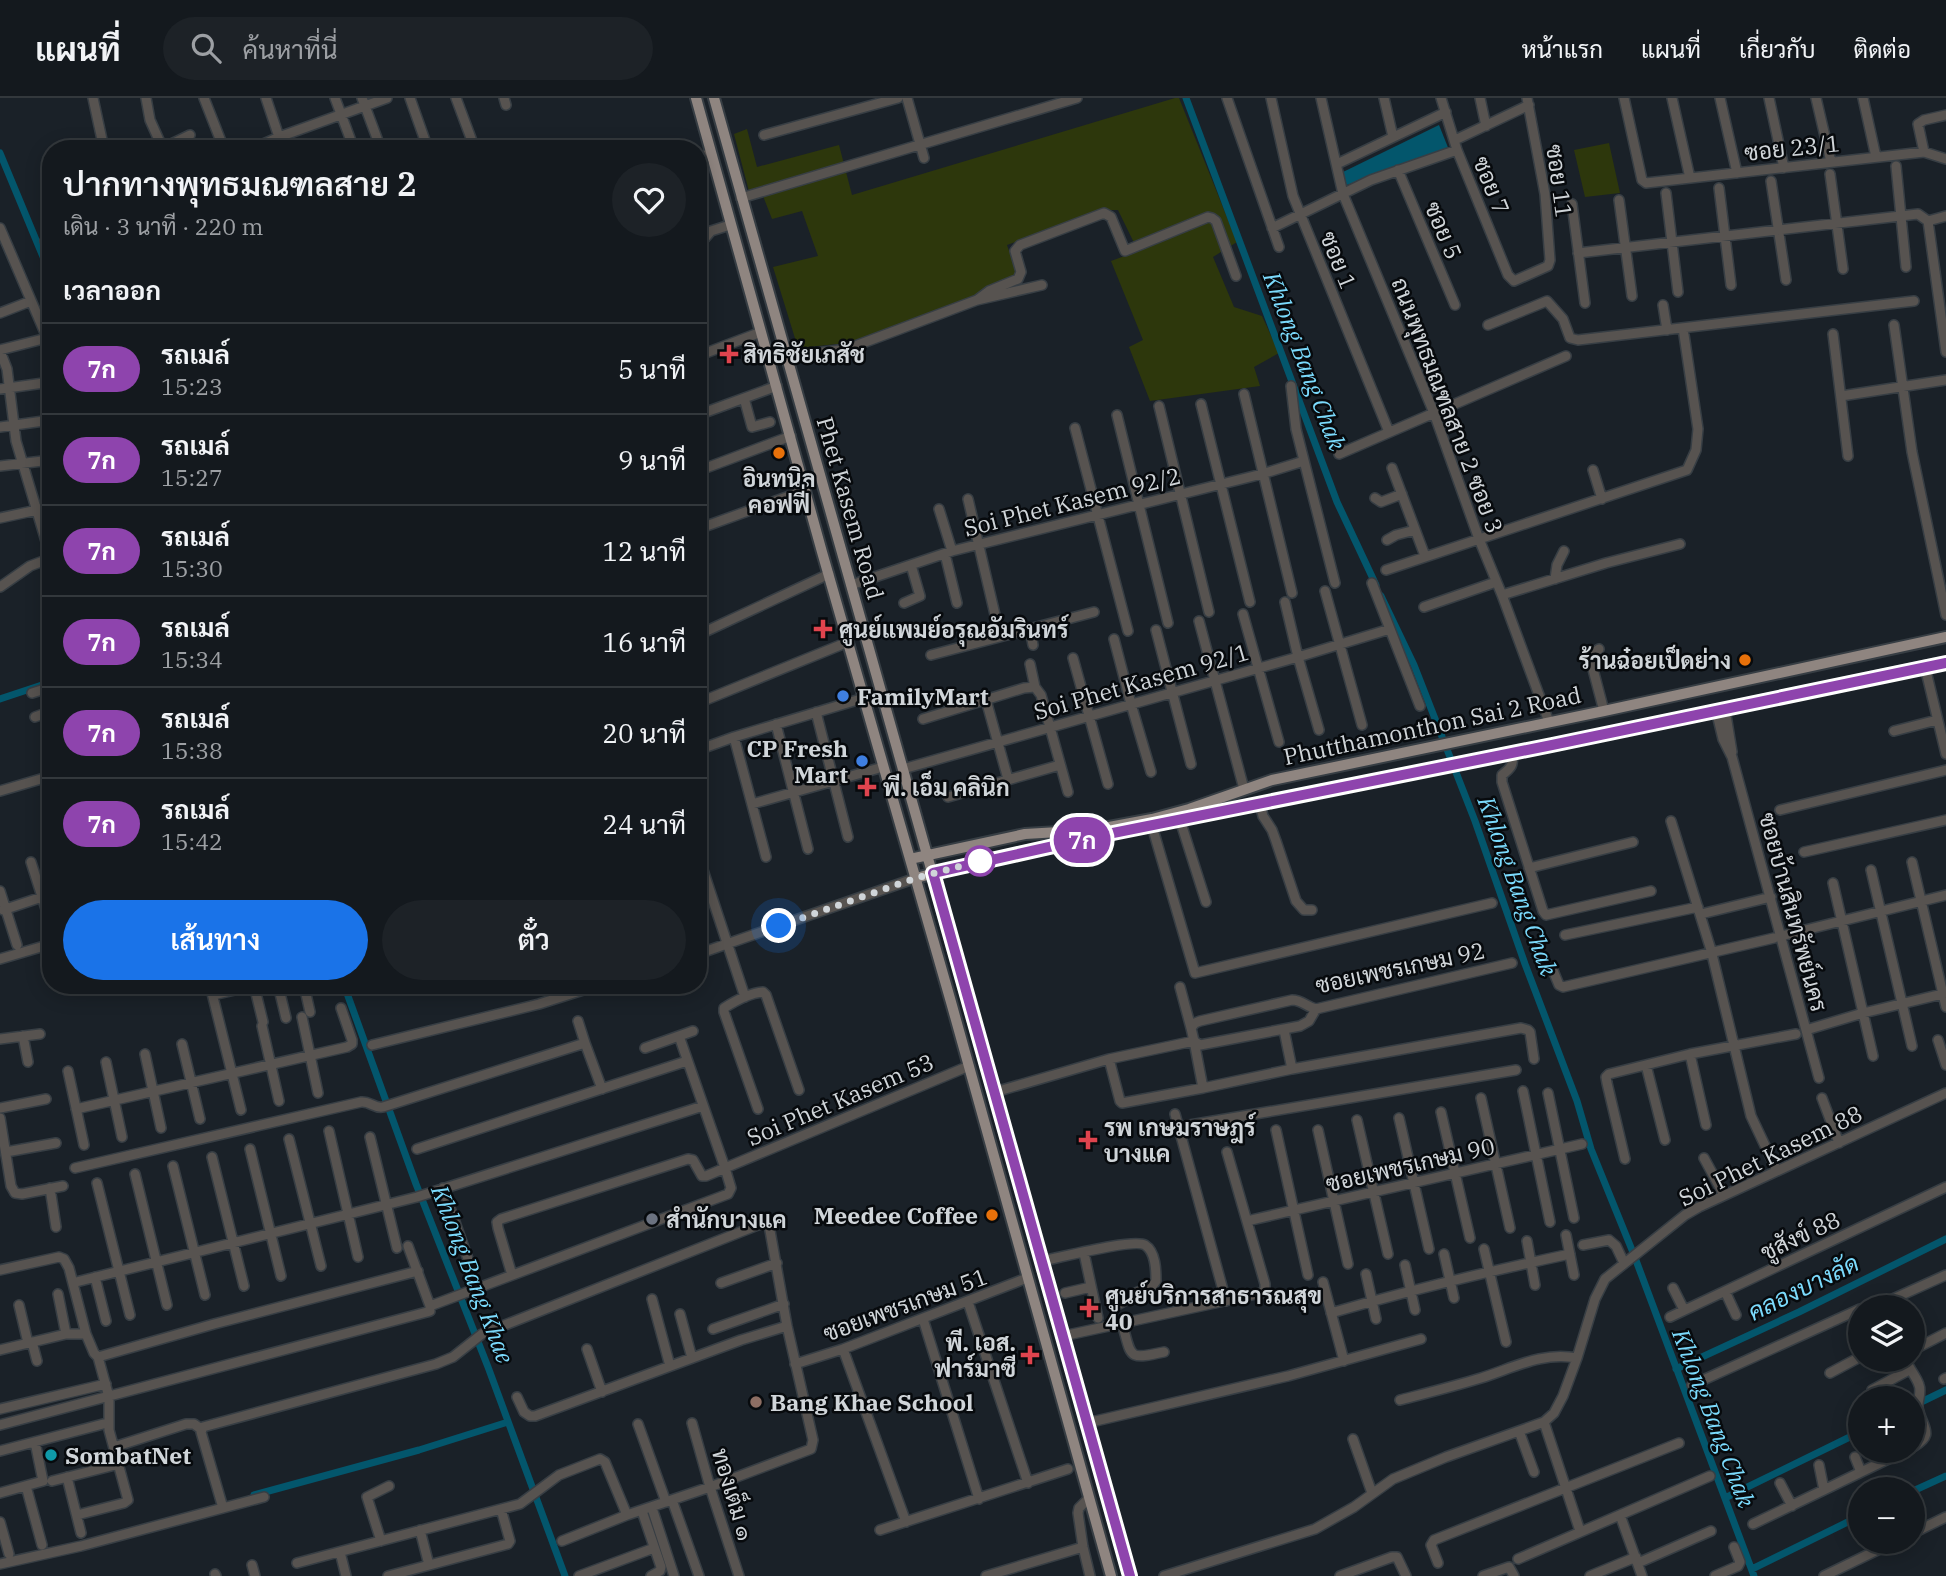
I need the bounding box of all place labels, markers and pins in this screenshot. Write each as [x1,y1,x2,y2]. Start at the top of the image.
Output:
place label: สิทธิชัยเภสัช [743,339,865,369]
marker: สิทธิชัยเภสัช [721,346,737,362]
marker: อินทนิล คอฟฟี่ [771,445,787,461]
place label: อินทนิล คอฟฟี่ [742,463,816,519]
place label: ศูนย์แพมย์อรุณอัมรินทร์ [839,614,1070,647]
marker: ศูนย์แพมย์อรุณอัมรินทร์ [813,619,833,639]
place label: ร้านฉ๋อยเป็ดย่าง [1579,644,1731,675]
marker: ร้านฉ๋อยเป็ดย่าง [1737,652,1753,668]
place label: FamilyMart [857,681,989,711]
marker: FamilyMart [835,688,851,704]
place label: CP Fresh Mart [747,733,848,789]
marker: CP Fresh Mart [854,753,870,769]
place label: พี. เอ็ม คลินิก [883,770,1010,802]
marker: พี. เอ็ม คลินิก [857,777,877,797]
unlabelled marker [965,846,995,876]
place label: รพ เกษมราษฎร์ บางแค [1104,1112,1257,1168]
marker: รพ เกษมราษฎร์ บางแค [1078,1130,1098,1150]
place label: Meedee Coffee [814,1200,978,1230]
place label: สำนักบางแค [666,1204,787,1234]
marker: Meedee Coffee [984,1207,1000,1223]
marker: สำนักบางแค [644,1211,660,1227]
place label: ศูนย์บริการสาธารณสุข 40 [1105,1280,1322,1336]
marker: ศูนย์บริการสาธารณสุข 40 [1079,1298,1099,1318]
place label: พี. เอส. ฟาร์มาซี [934,1327,1016,1383]
marker: พี. เอส. ฟาร์มาซี [1022,1347,1038,1363]
place label: Bang Khae School [770,1387,974,1417]
marker: Bang Khae School [748,1394,764,1410]
place label: SombatNet [65,1440,191,1470]
marker: SombatNet [43,1447,59,1463]

